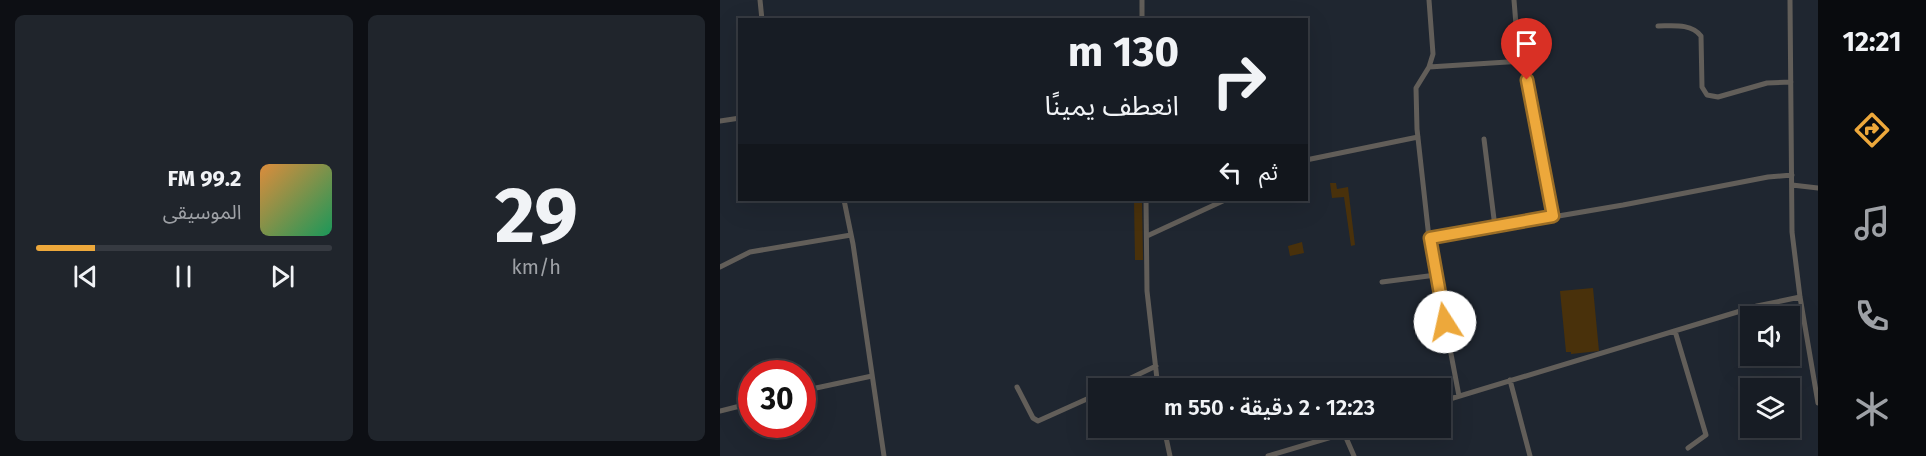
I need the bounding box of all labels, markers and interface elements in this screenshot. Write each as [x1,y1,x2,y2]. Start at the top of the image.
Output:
pin [1501,18,1552,80]
text: 12:21 [1843,26,1901,58]
text: 130 m [1068,27,1179,77]
icon: arrive [1510,27,1543,60]
icon: right [1200,42,1278,120]
text: انعطف يمينًا [1044,90,1179,122]
icon: directions [1851,109,1893,151]
icon: left [1214,156,1247,189]
text: ثم [1259,159,1278,186]
text: 99.2 FM [168,165,242,192]
text: 29 [495,169,578,263]
text: الموسيقى [163,200,242,224]
icon: music [1851,202,1893,244]
text: km/h [512,255,561,279]
icon: previous [69,260,102,293]
icon: pause [167,260,200,293]
icon: next [266,260,299,293]
position arrow [1413,290,1477,354]
icon: phone [1851,295,1893,337]
map controls [1740,306,1800,438]
button: sound [1740,306,1800,366]
speed limit sign: 30 [738,360,816,438]
button: layers [1740,378,1800,438]
icon: climate [1851,388,1893,430]
text: 12:23 · 2 دقيقة · 550 m [1164,394,1375,421]

